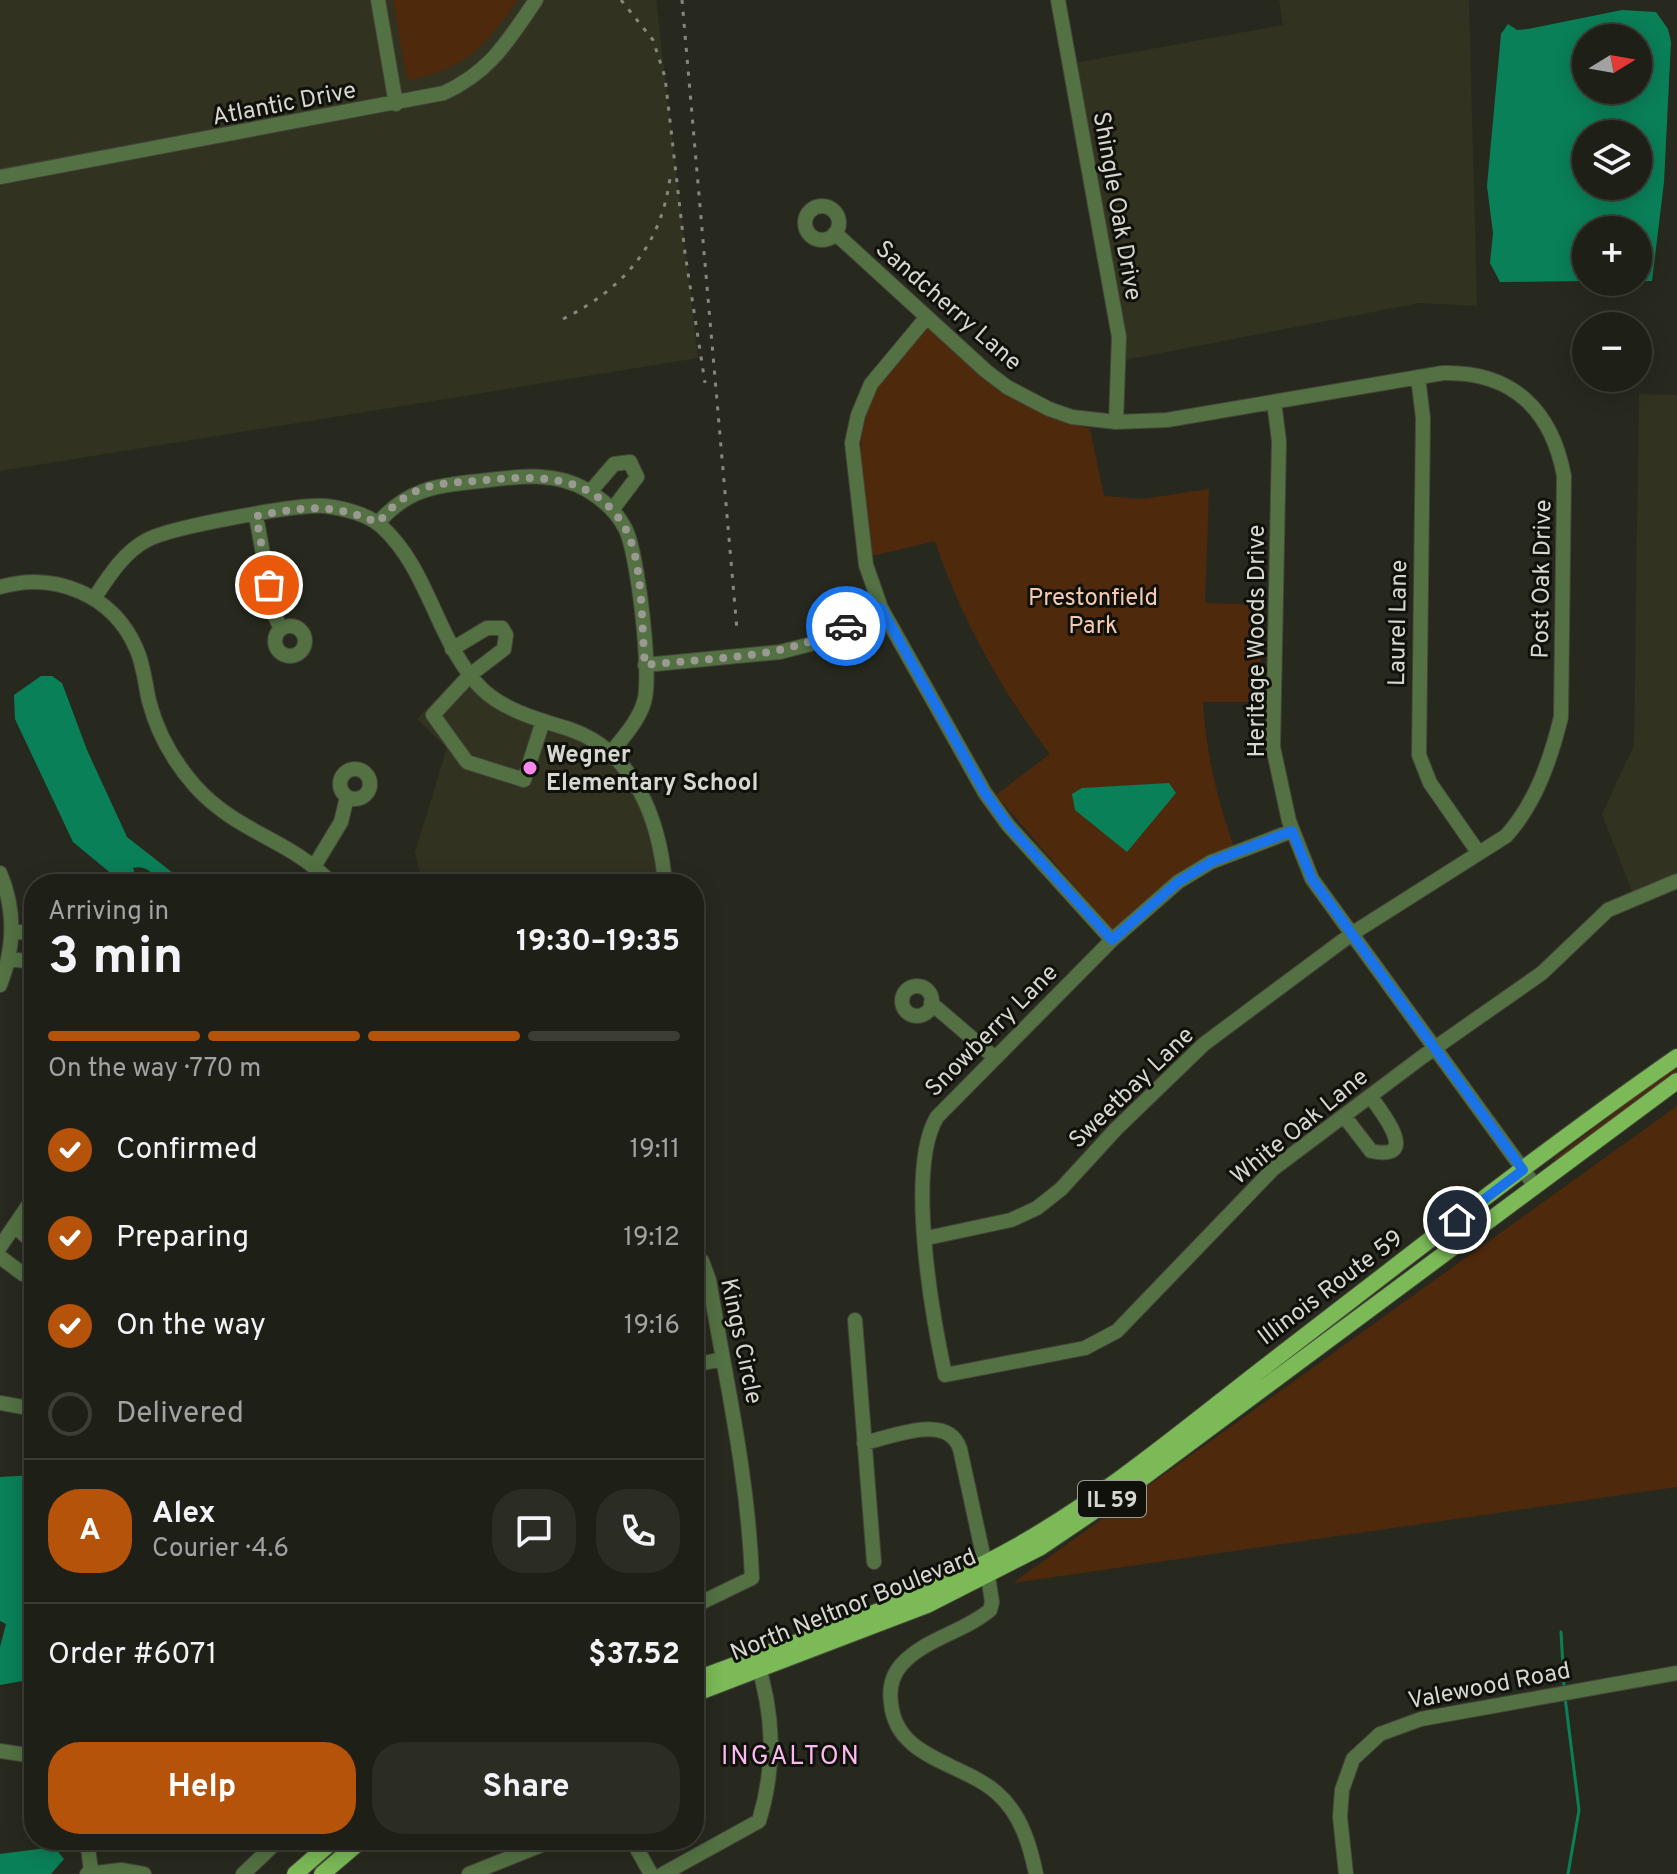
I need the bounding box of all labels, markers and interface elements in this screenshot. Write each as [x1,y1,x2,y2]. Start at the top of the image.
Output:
north arrow [1572,24,1652,104]
map controls [1572,24,1652,392]
street label: Atlantic Drive [210,76,359,134]
street label: Shingle Oak Drive [1085,110,1147,303]
button: layers [1572,120,1652,200]
button: + [1572,216,1652,296]
street label: Sandcherry Lane [868,235,1027,378]
button: − [1572,312,1652,392]
street label: Post Oak Drive [1527,499,1559,659]
street label: Heritage Woods Drive [1243,524,1273,758]
pin [235,551,303,619]
street label: Laurel Lane [1383,560,1415,687]
icon: bag [247,563,291,607]
park label: Prestonfield Park [1028,584,1158,642]
courier [806,586,886,666]
icon: car [824,604,868,648]
place label: Wegner Elementary School [546,741,758,799]
marker: Wegner Elementary School [521,759,539,777]
text: Arriving in [48,896,169,929]
text: 19:30–19:35 [516,924,680,961]
text: 3 min [48,926,183,992]
street label: Snowberry Lane [920,959,1065,1104]
street label: Sweetbay Lane [1063,1021,1201,1156]
text: On the way · 770 m [48,1053,261,1086]
street label: White Oak Lane [1225,1063,1375,1192]
icon: check [48,1128,92,1172]
text: Confirmed [116,1132,258,1169]
text: 19:11 [630,1134,680,1167]
pin [1423,1186,1491,1254]
icon: home [1435,1198,1479,1242]
icon: check [48,1216,92,1260]
text: Preparing [116,1220,249,1257]
text: 19:12 [623,1222,680,1255]
street label: Illinois Route 59 [1253,1224,1410,1353]
street label: Kings Circle [712,1276,768,1407]
icon: check [48,1304,92,1348]
text: On the way [116,1308,266,1345]
text: 19:16 [624,1310,680,1343]
text: Delivered [116,1396,244,1433]
road number: IL 59 [1078,1481,1146,1517]
button: chat [492,1489,576,1573]
button: phone [596,1489,680,1573]
text: Alex [152,1496,216,1533]
text: A [79,1513,101,1550]
text: Courier · 4.6 [152,1533,289,1566]
street label: North Neltnor Boulevard [726,1543,981,1669]
text: Order #6071 [48,1637,217,1674]
text: $37.52 [588,1637,680,1674]
street label: Valewood Road [1406,1657,1573,1717]
district label: INGALTON [721,1741,861,1774]
button: Help [48,1742,356,1834]
button: Share [372,1742,680,1834]

